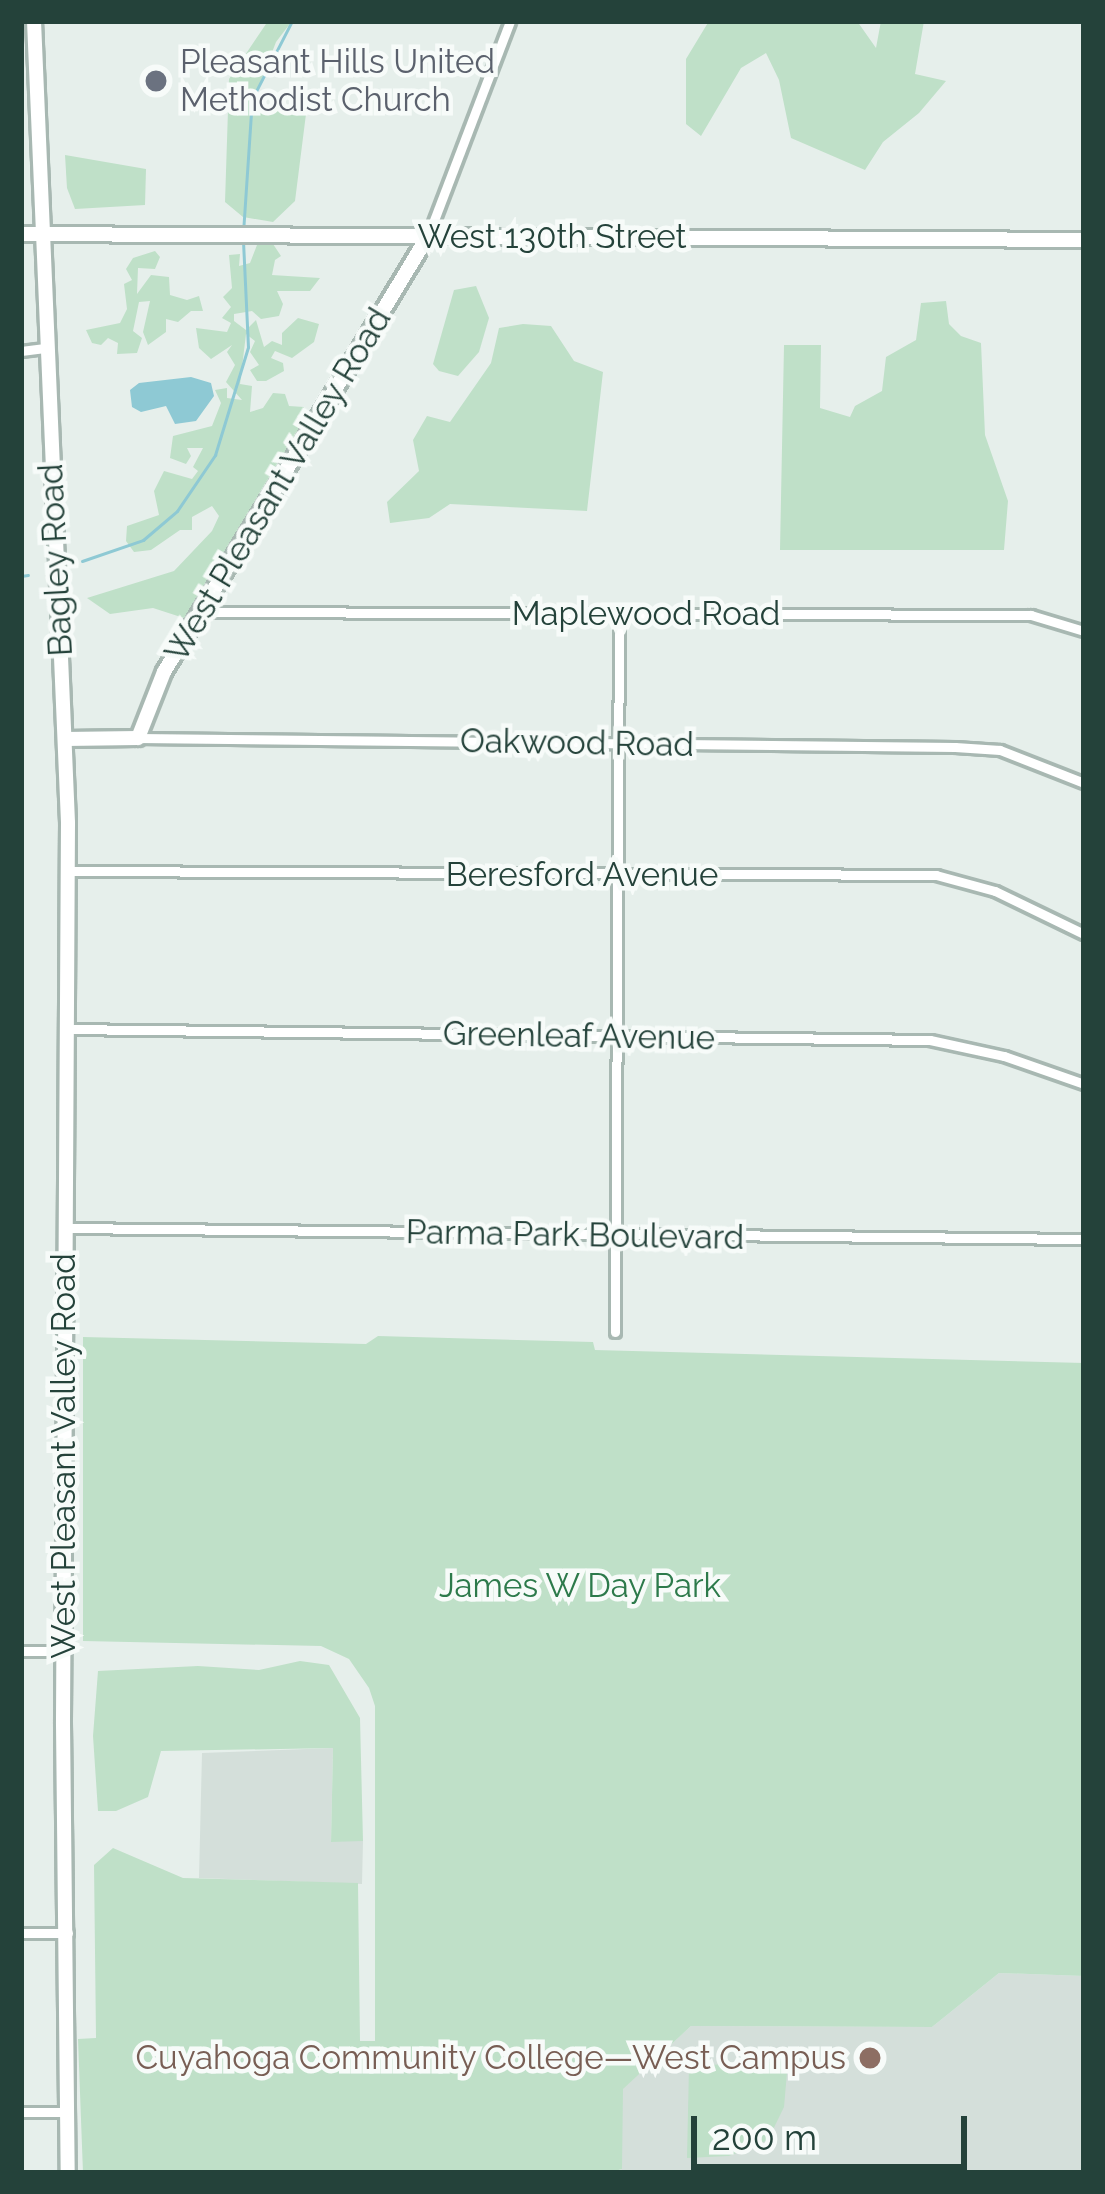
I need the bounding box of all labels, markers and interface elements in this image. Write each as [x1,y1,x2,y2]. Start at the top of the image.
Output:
place label: Pleasant Hills United Methodist Church [180,42,495,120]
marker: Pleasant Hills United Methodist Church [143,68,169,94]
street label: West 130th Street [417,217,687,257]
street label: West Pleasant Valley Road [156,300,400,670]
street label: Bagley Road [31,462,81,658]
street label: Maplewood Road [512,594,780,634]
street label: Oakwood Road [460,721,694,765]
street label: Beresford Avenue [445,855,719,895]
street label: Greenleaf Avenue [442,1014,716,1058]
street label: Parma Park Boulevard [406,1212,744,1258]
street label: West Pleasant Valley Road [44,1252,84,1660]
park label: James W Day Park [437,1566,723,1606]
place label: Cuyahoga Community College—West Campus [135,2038,846,2078]
marker: Cuyahoga Community College—West Campus [857,2045,883,2071]
scale bar [697,2092,973,2166]
text: 200 m [712,2116,817,2158]

